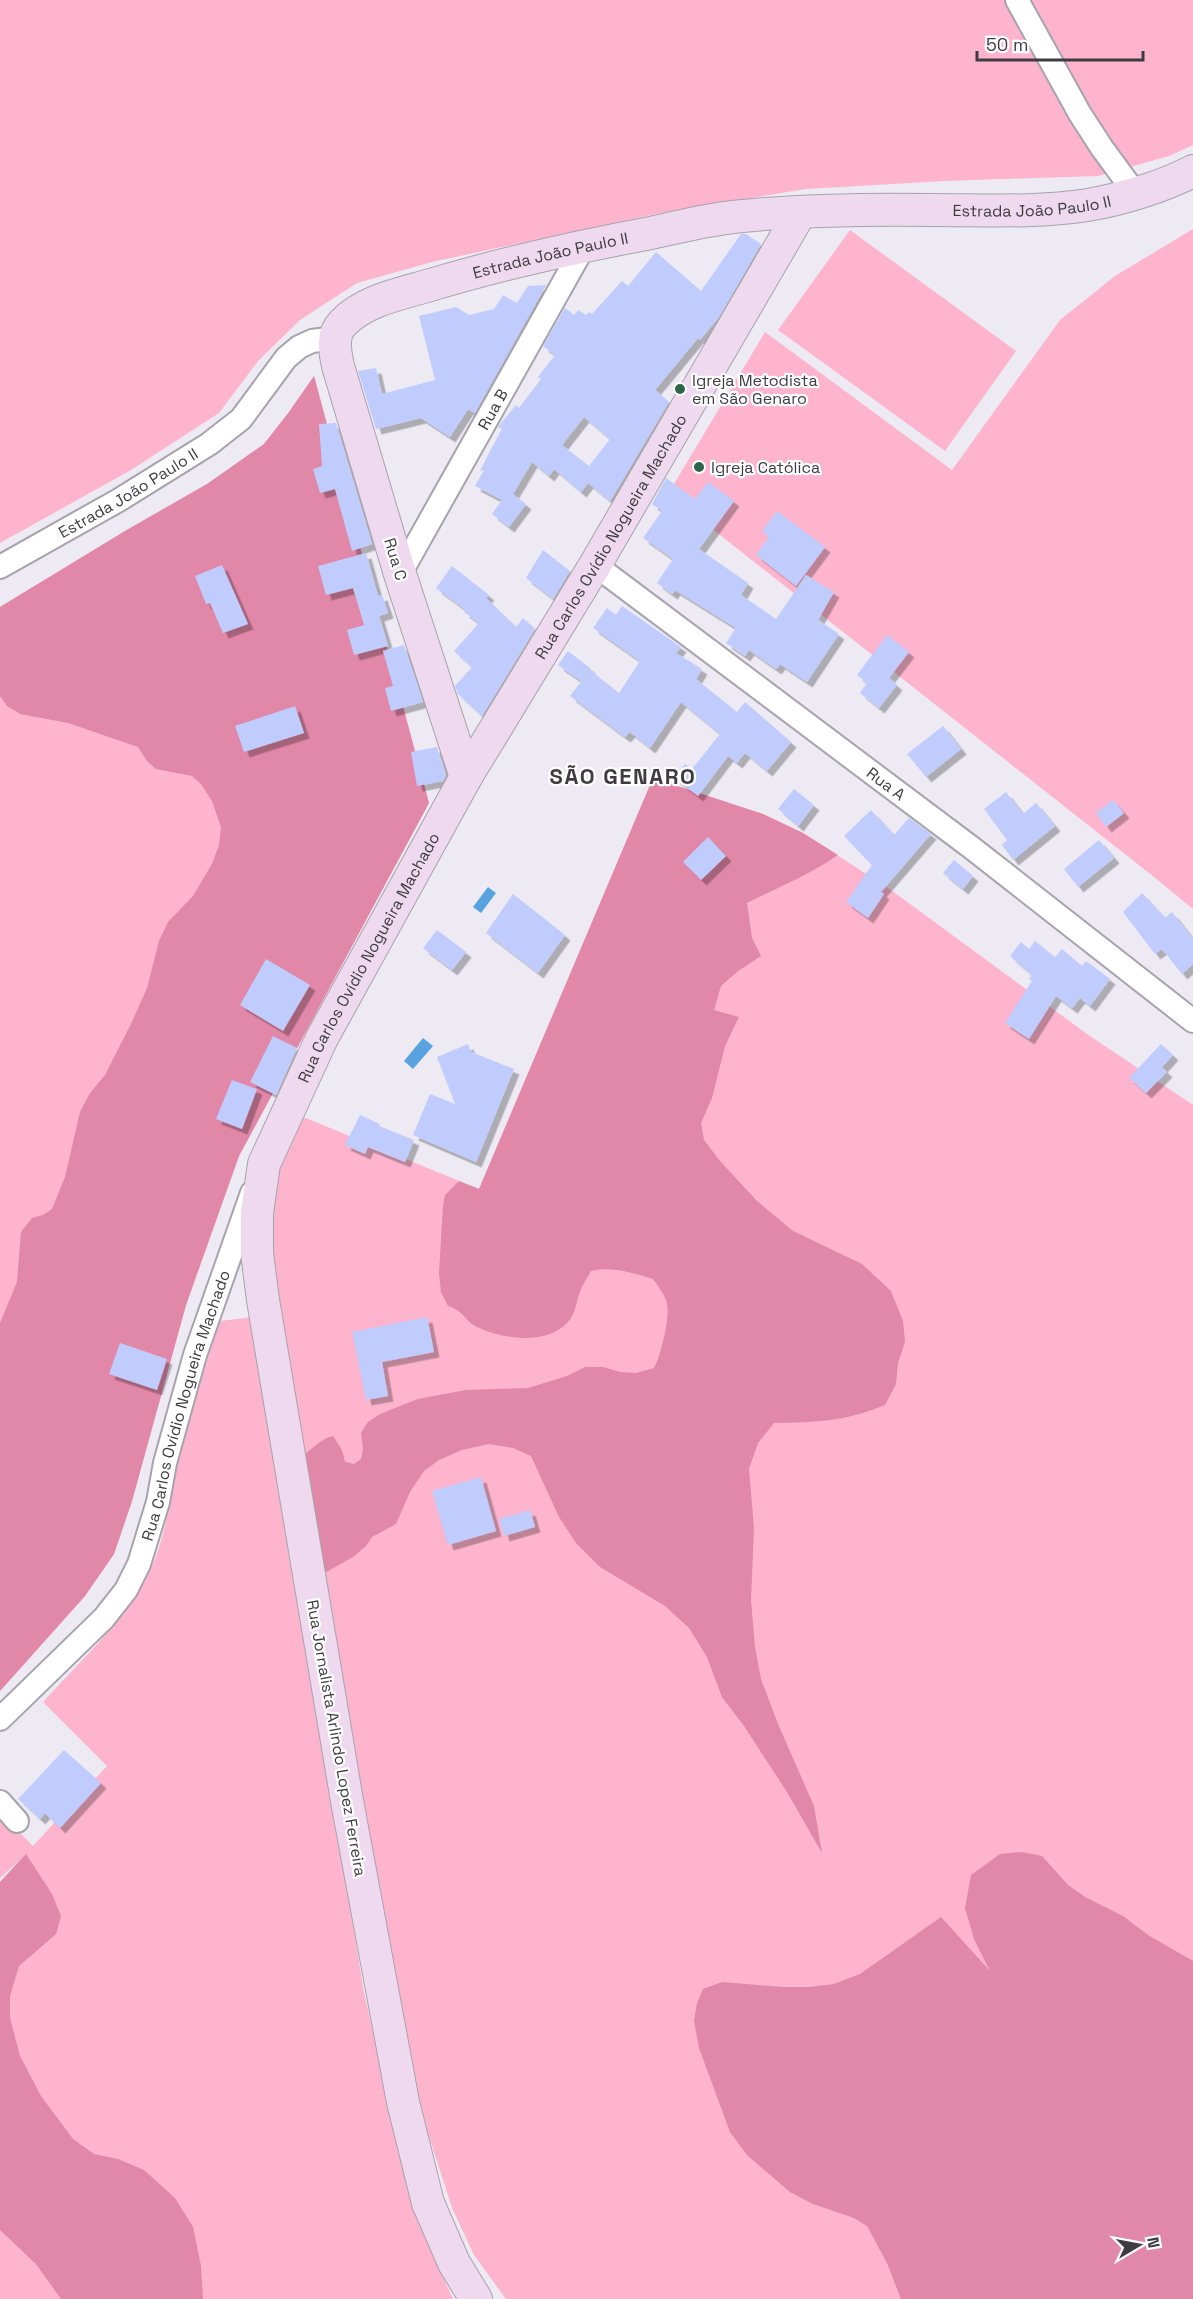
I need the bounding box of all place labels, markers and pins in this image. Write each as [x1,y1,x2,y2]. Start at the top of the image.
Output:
place label: Igreja Metodista em São Genaro [692,370,818,409]
marker: Igreja Metodista em São Genaro [673,382,687,396]
place label: Igreja Católica [711,457,820,478]
marker: Igreja Católica [692,460,706,474]

